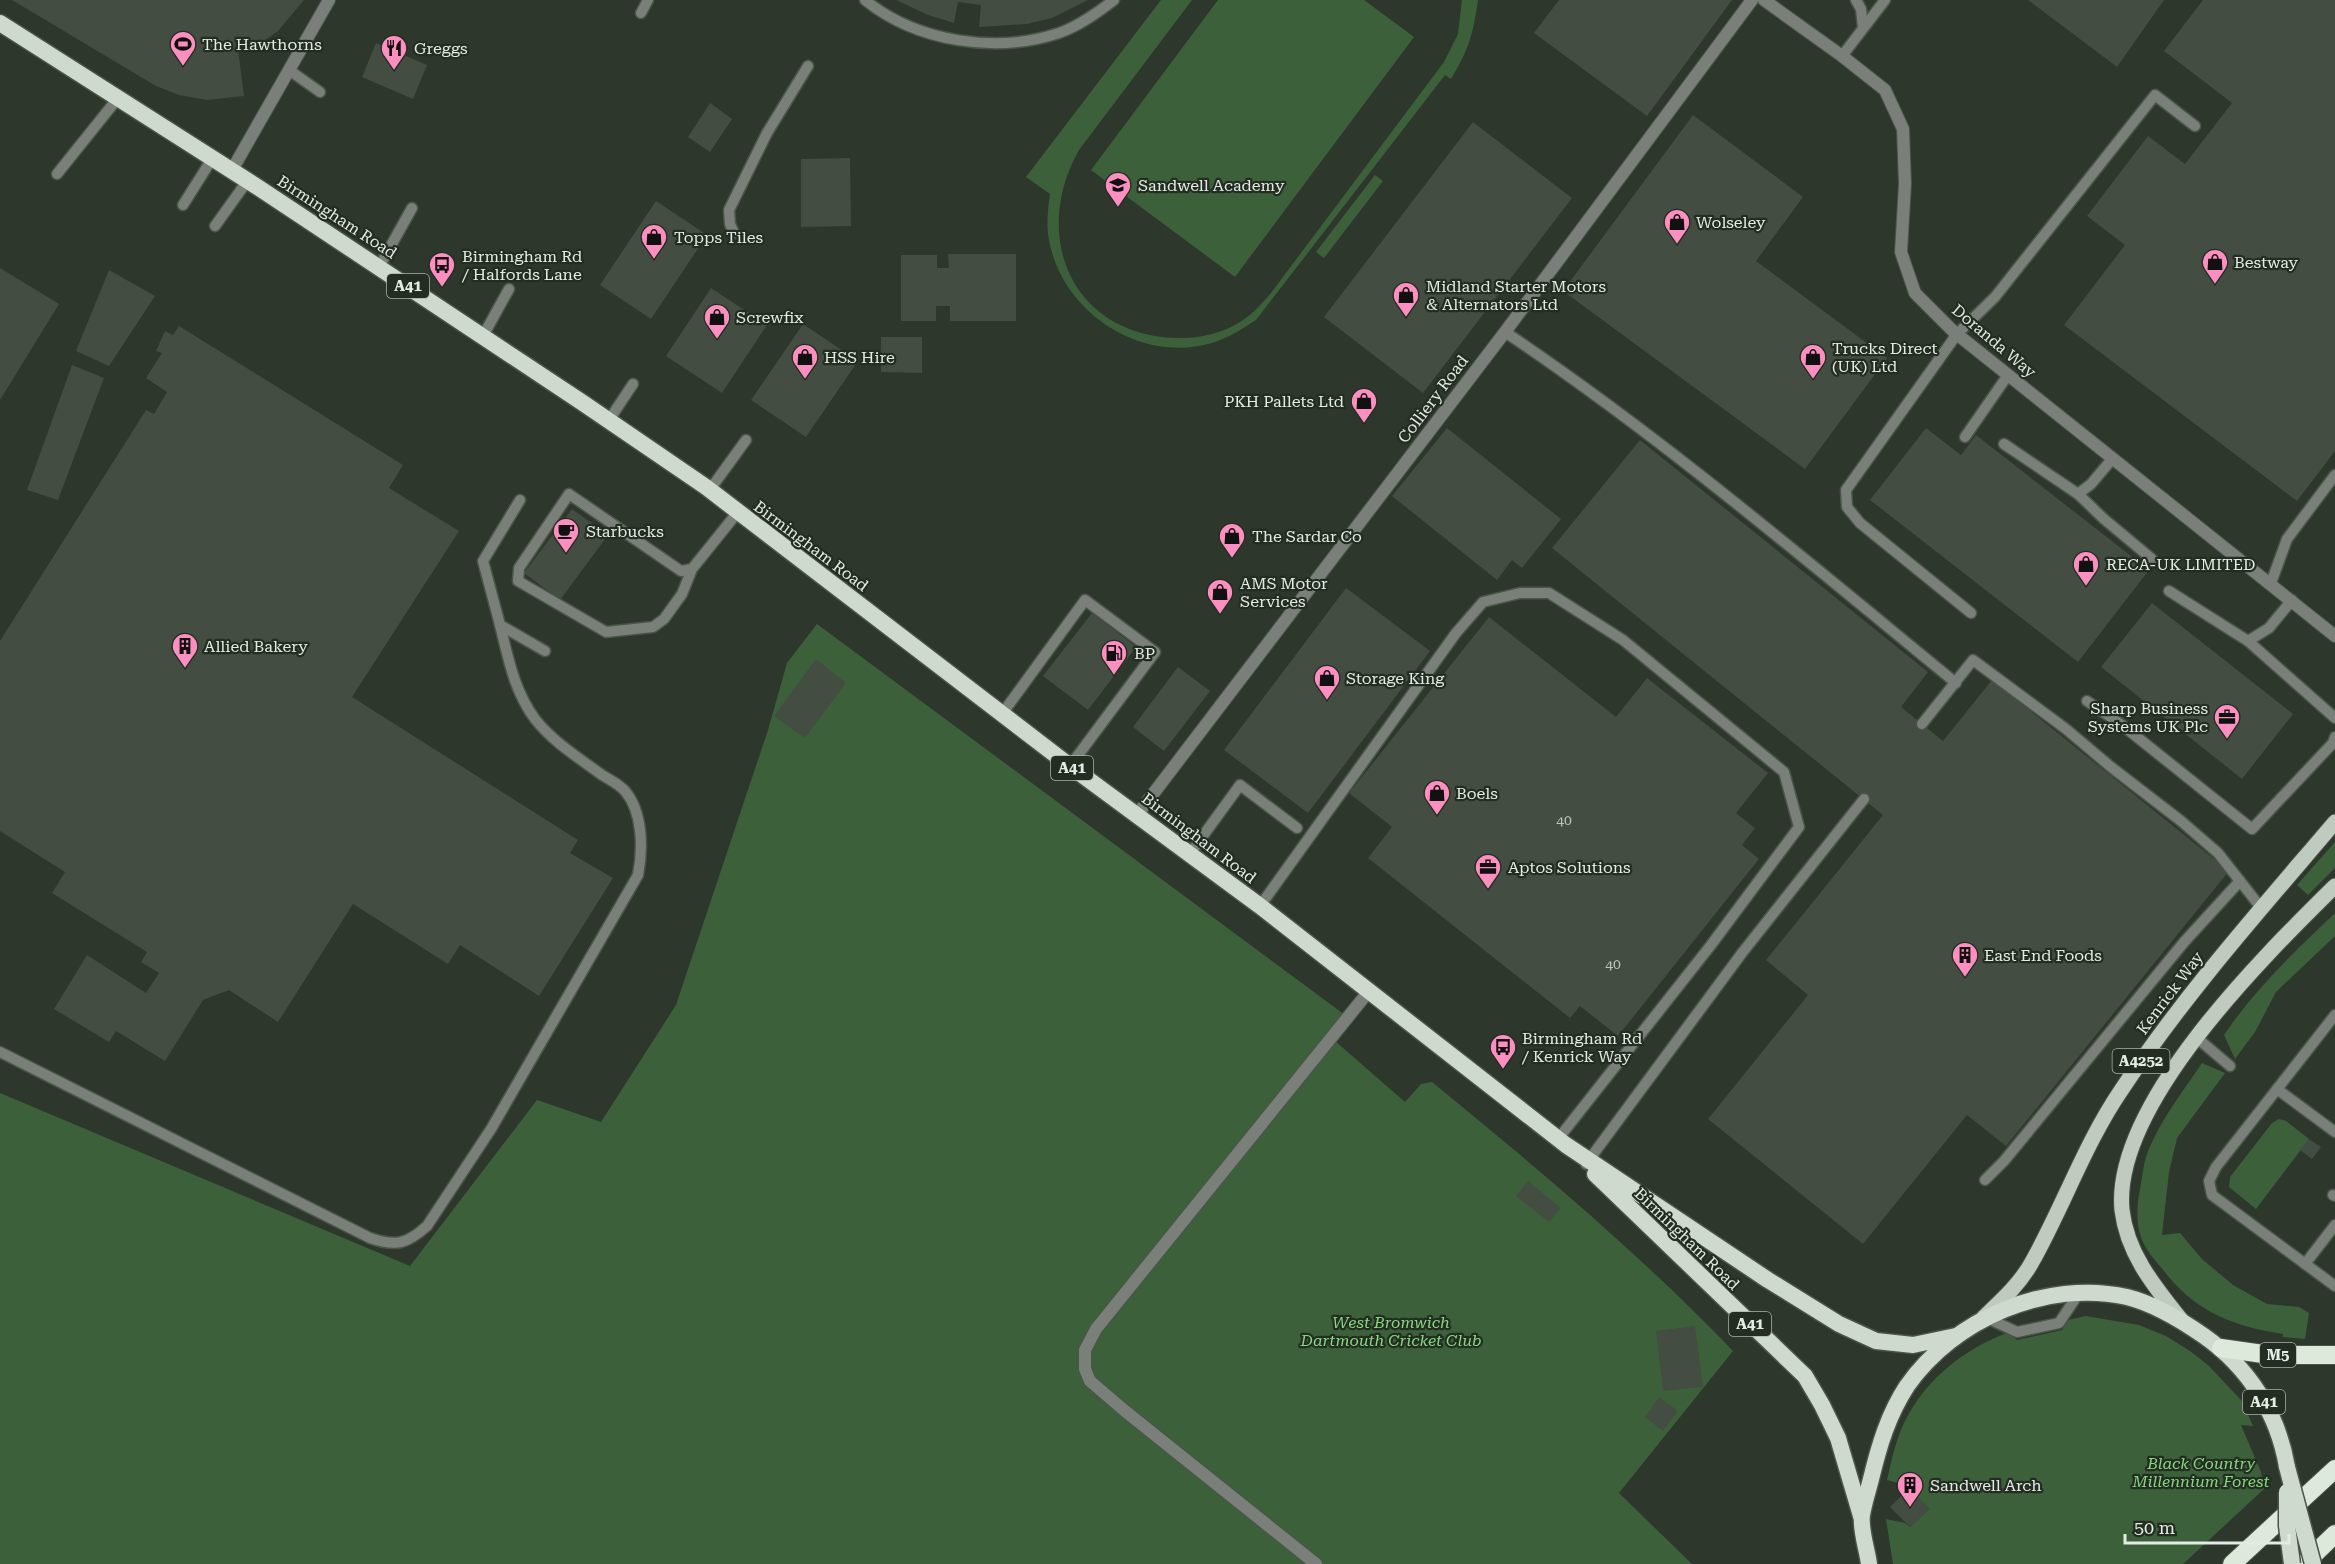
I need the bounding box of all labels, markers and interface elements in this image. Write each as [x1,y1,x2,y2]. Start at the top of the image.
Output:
sports icon: The Hawthorns [168,29,198,67]
restaurant icon: Greggs [379,33,409,71]
place label: The Hawthorns [202,35,322,54]
place label: Greggs [414,39,468,58]
school or university icon: Sandwell Academy [1103,170,1133,208]
street label: Birmingham Road [274,171,400,263]
place label: Sandwell Academy [1138,176,1285,195]
shop icon: Wolseley [1662,207,1692,245]
place label: Wolseley [1696,213,1766,232]
shop icon: Topps Tiles [639,222,669,260]
place label: Topps Tiles [674,228,764,247]
place label: Birmingham Rd / Halfords Lane [461,247,582,284]
shop icon: Bestway [2200,247,2230,285]
bus stop icon: Birmingham Rd / Halfords Lane [427,250,457,288]
place label: Bestway [2234,253,2299,272]
road number: A41 [387,274,429,298]
place label: Midland Starter Motors & Alternators Ltd [1426,277,1606,314]
shop icon: Midland Starter Motors & Alternators Ltd [1391,280,1421,318]
street label: Doranda Way [1948,300,2040,382]
shop icon: Screwfix [702,302,732,340]
place label: Screwfix [736,308,804,327]
place label: Trucks Direct (UK) Ltd [1832,339,1937,376]
shop icon: HSS Hire [790,342,820,380]
shop icon: Trucks Direct (UK) Ltd [1798,342,1828,380]
place label: HSS Hire [824,348,895,367]
street label: Colliery Road [1394,351,1472,447]
shop icon: PKH Pallets Ltd [1349,386,1379,424]
place label: PKH Pallets Ltd [1224,392,1344,411]
street label: Birmingham Road [750,497,872,595]
cafe icon: Starbucks [551,516,581,554]
shop icon: The Sardar Co [1217,521,1247,559]
place label: Starbucks [586,522,664,541]
place label: The Sardar Co [1252,527,1362,546]
shop icon: RECA-UK LIMITED [2071,549,2101,587]
place label: RECA-UK LIMITED [2106,555,2255,574]
place label: AMS Motor Services [1240,574,1328,611]
shop icon: AMS Motor Services [1205,577,1235,615]
building icon: Allied Bakery [170,631,200,669]
place label: Allied Bakery [204,637,308,656]
fuel station icon: BP [1099,638,1129,676]
place label: BP [1134,644,1155,663]
shop icon: Storage King [1312,663,1342,701]
place label: Storage King [1346,669,1445,688]
place label: Sharp Business Systems UK Plc [2088,699,2208,736]
office icon: Sharp Business Systems UK Plc [2212,702,2242,740]
road number: A41 [1051,756,1093,780]
shop icon: Boels [1422,778,1452,816]
place label: Boels [1456,784,1498,803]
street label: Birmingham Road [1138,789,1260,887]
house number: 40 [1556,812,1572,828]
office icon: Aptos Solutions [1473,852,1503,890]
place label: Aptos Solutions [1508,858,1631,877]
building icon: East End Foods [1950,940,1980,978]
place label: East End Foods [1984,946,2102,965]
street label: Kenrick Way [2133,947,2208,1038]
house number: 40 [1605,956,1621,972]
place label: Birmingham Rd / Kenrick Way [1521,1029,1642,1066]
bus stop icon: Birmingham Rd / Kenrick Way [1488,1032,1518,1070]
road number: A4252 [2112,1049,2170,1073]
street label: Birmingham Road [1631,1184,1743,1294]
road number: A41 [1729,1312,1771,1336]
park label: West Bromwich Dartmouth Cricket Club [1299,1313,1482,1350]
road number: M5 [2260,1343,2296,1367]
road number: A41 [2243,1390,2285,1414]
park label: Black Country Millennium Forest [2131,1454,2270,1491]
building icon: Sandwell Arch [1895,1470,1925,1508]
place label: Sandwell Arch [1930,1476,2042,1495]
scale bar [2125,1507,2288,1545]
text: 50 m [2134,1517,2175,1538]

